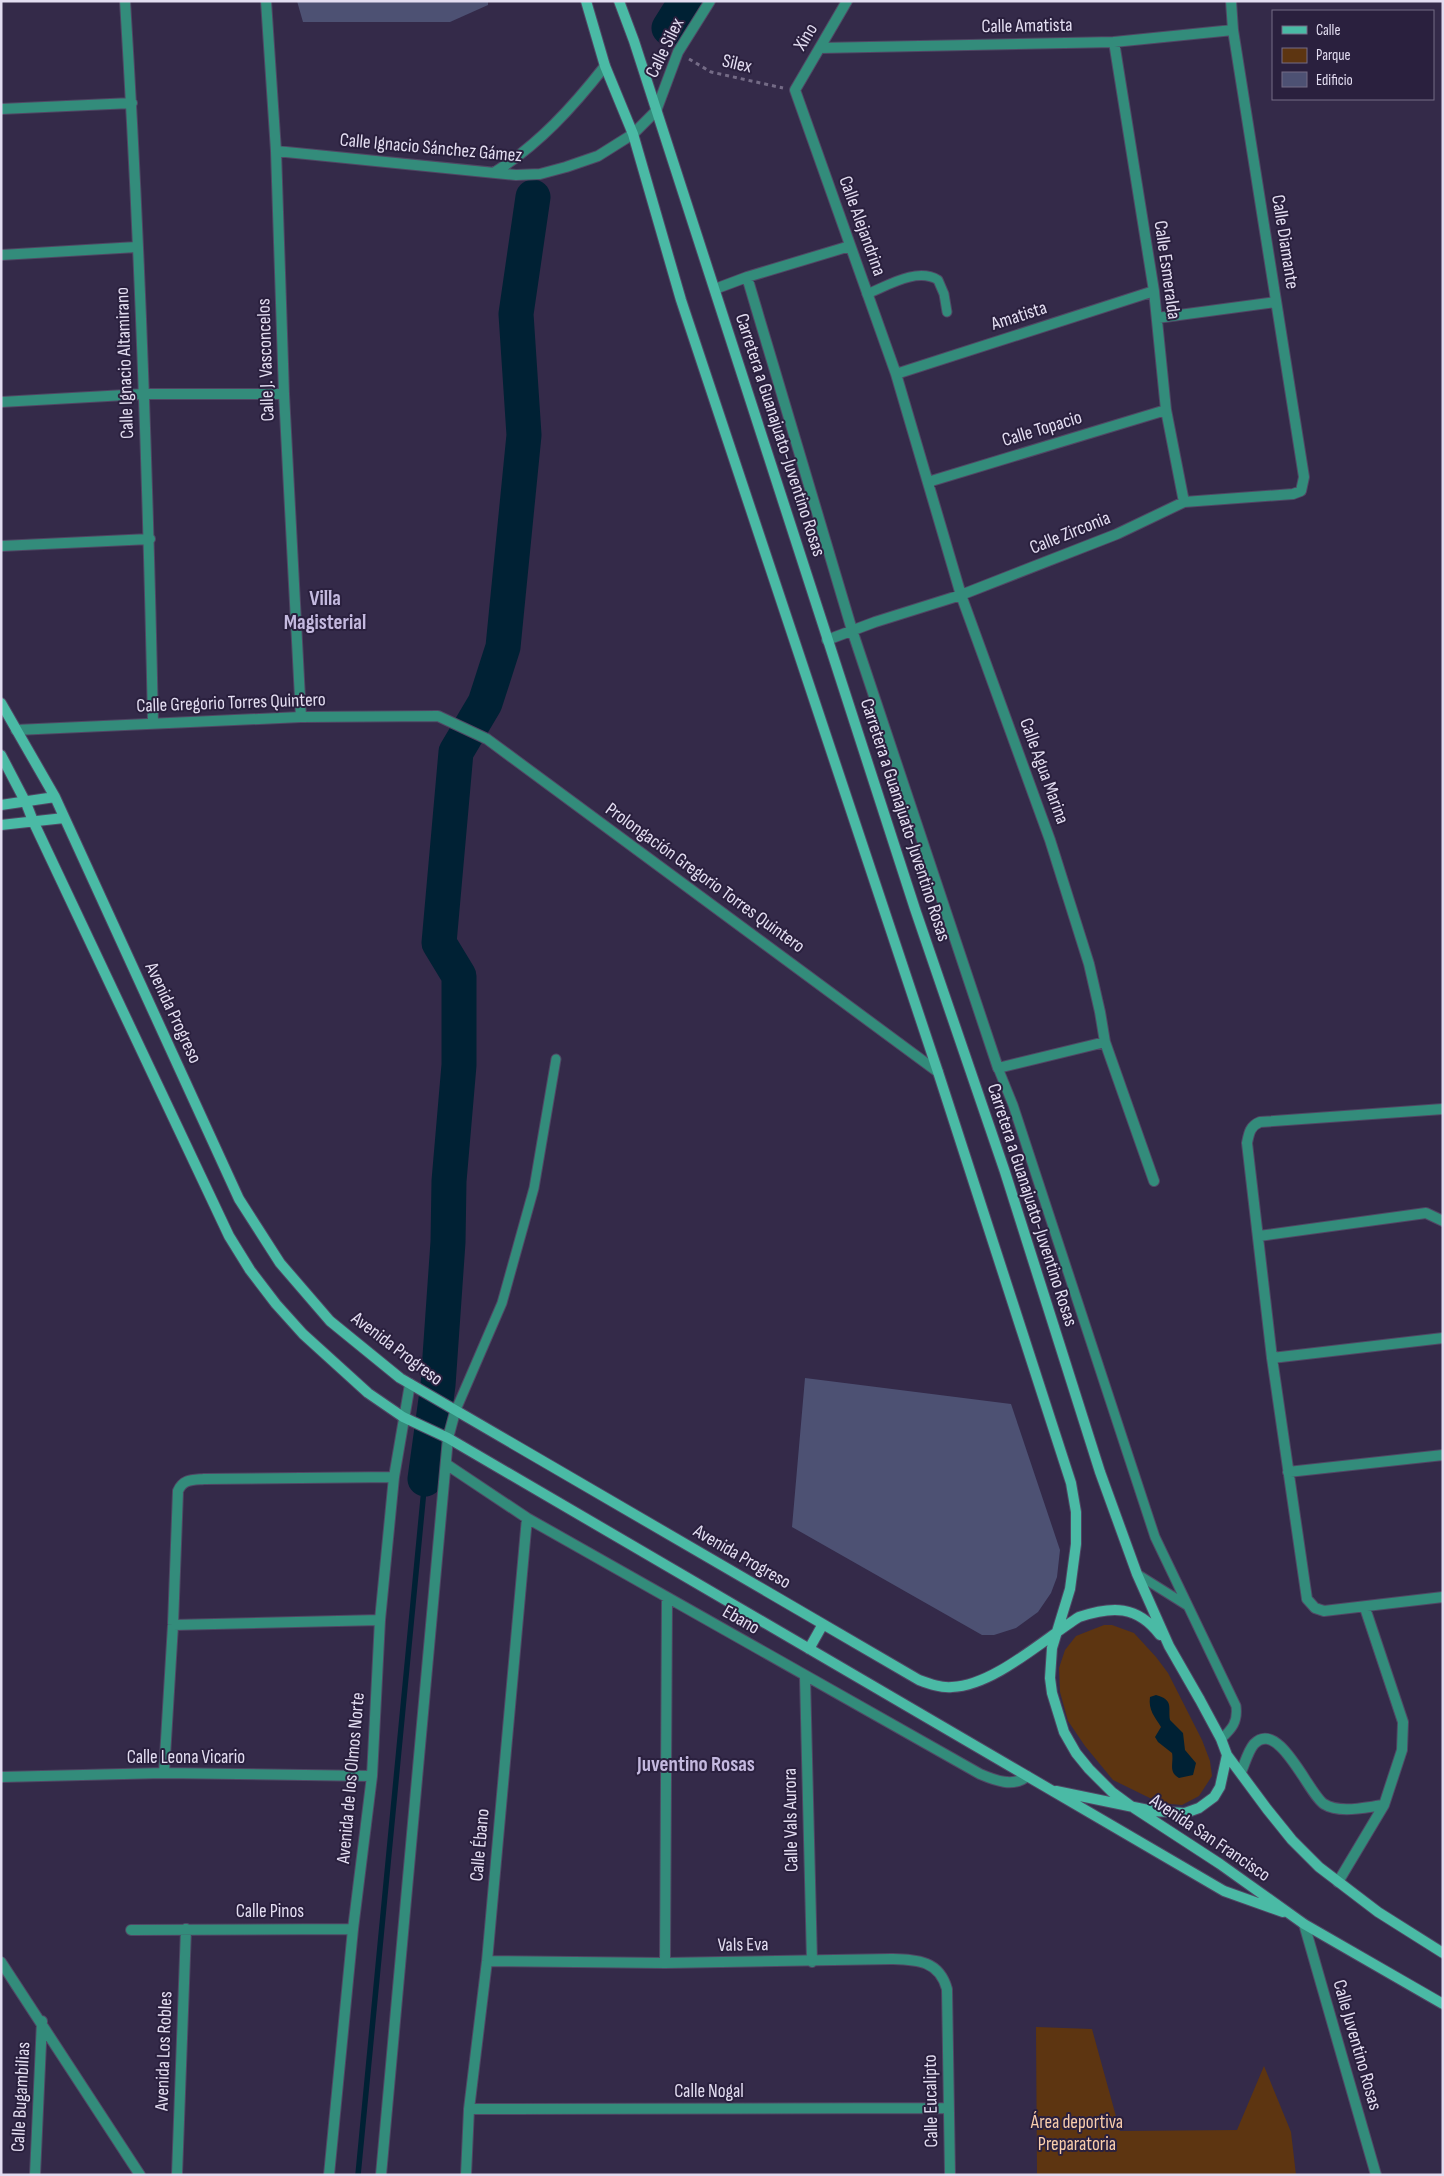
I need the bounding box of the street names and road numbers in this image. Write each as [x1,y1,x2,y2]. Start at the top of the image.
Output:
street label: Calle Silex [641,14,689,82]
street label: Calle Amatista [981,14,1073,38]
street label: Xino [789,19,823,56]
street label: Silex [720,49,754,79]
street label: Calle Ignacio Sánchez Gámez [339,129,523,167]
street label: Calle Alejandrina [833,173,891,279]
street label: Calle Diamante [1266,193,1304,291]
street label: Calle Esmeralda [1149,219,1185,321]
street label: Calle Ignacio Altamirano [111,287,139,439]
street label: Amatista [987,296,1050,336]
street label: Calle J. Vasconcelos [252,298,280,422]
street label: Carretera a Guanajuato-Juventino Rosas [730,311,830,559]
street label: Calle Topacio [999,406,1085,452]
street label: Calle Zirconia [1026,506,1114,560]
street label: Calle Gregorio Torres Quintero [136,688,326,718]
street label: Carretera a Guanajuato-Juventino Rosas [855,696,955,944]
street label: Calle Agua Marina [1014,715,1074,827]
street label: Prolongación Gregorio Torres Quintero [601,798,809,958]
street label: Avenida Progreso [139,958,206,1067]
street label: Carretera a Guanajuato-Juventino Rosas [982,1081,1082,1329]
street label: Avenida Progreso [346,1306,447,1391]
street label: Avenida Progreso [688,1519,795,1594]
street label: Ebano [718,1600,764,1640]
street label: Avenida de los Olmos Norte [332,1691,370,1866]
street label: Calle Leona Vicario [127,1746,245,1769]
street label: Calle Vals Aurora [779,1768,803,1872]
street label: Avenida San Francisco [1145,1789,1275,1887]
street label: Calle Ébano [465,1808,495,1882]
street label: Calle Pinos [236,1900,304,1923]
street label: Vals Eva [717,1933,769,1957]
street label: Calle Juventino Rosas [1327,1977,1387,2113]
street label: Avenida Los Robles [150,1991,178,2112]
street label: Calle Bugambilias [7,2041,35,2153]
street label: Calle Eucalipto [919,2054,943,2148]
street label: Calle Nogal [674,2080,744,2103]

